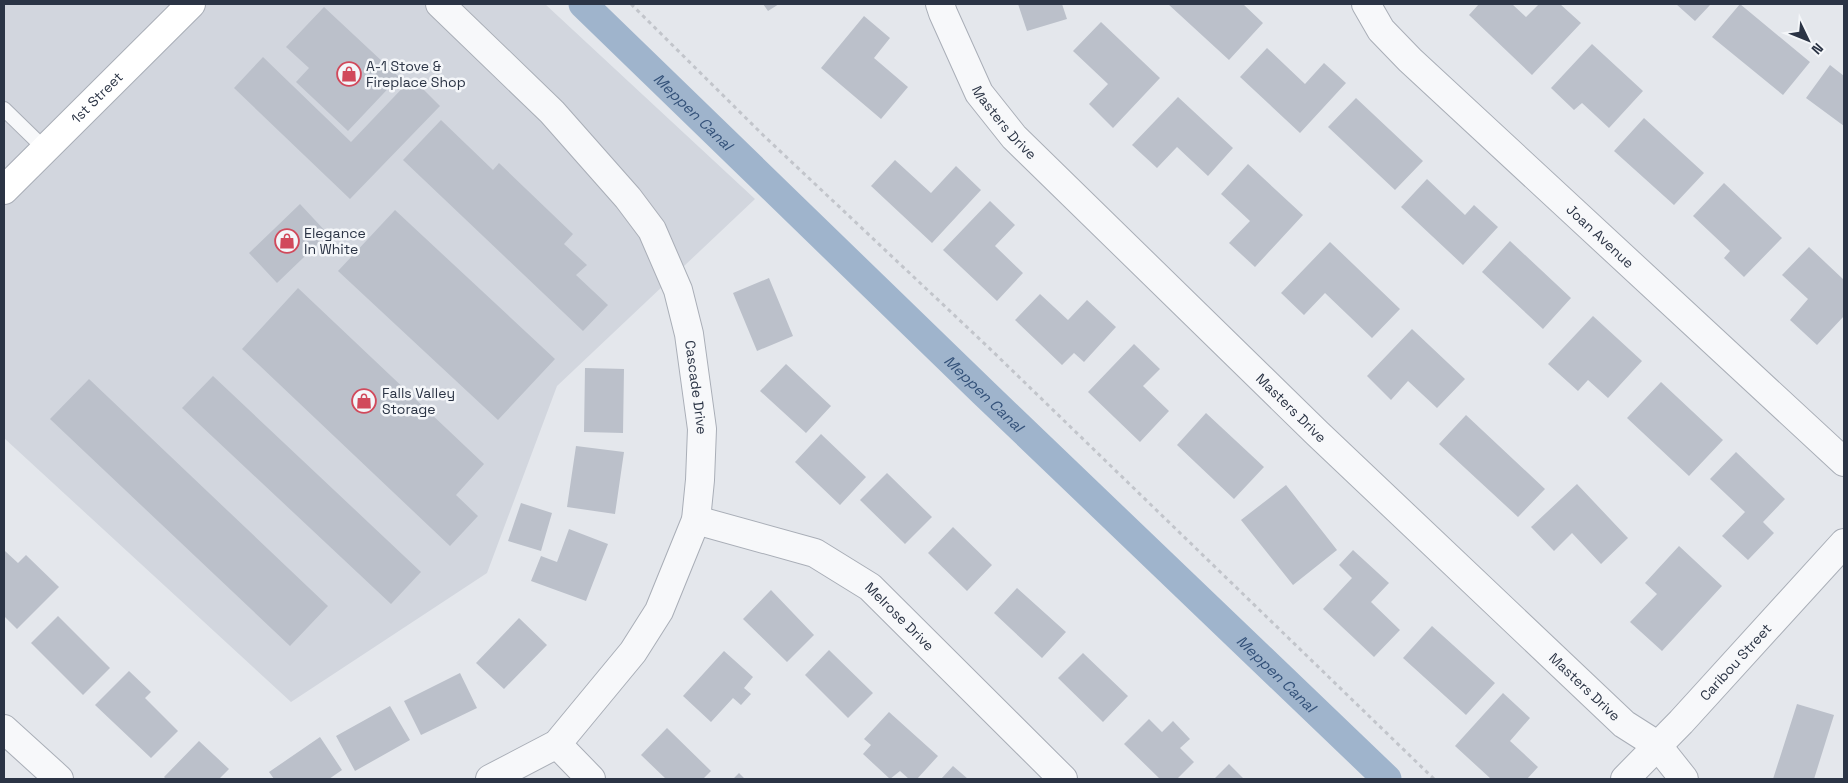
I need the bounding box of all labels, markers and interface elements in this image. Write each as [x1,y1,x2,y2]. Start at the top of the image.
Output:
north arrow [1783,15,1833,65]
text: N [1808,39,1827,58]
place label: A-1 Stove & Fireplace Shop [366,57,466,91]
shop icon: A-1 Stove & Fireplace Shop [336,61,362,87]
street label: 1st Street [67,68,127,127]
water label: Meppen Canal [650,69,739,156]
street label: Masters Drive [968,83,1041,163]
street label: Joan Avenue [1562,200,1638,272]
place label: Elegance In White [304,224,366,258]
shop icon: Elegance In White [274,228,300,254]
street label: Cascade Drive [681,339,711,435]
water label: Meppen Canal [941,351,1030,437]
street label: Masters Drive [1252,369,1330,446]
place label: Falls Valley Storage [382,384,455,418]
shop icon: Falls Valley Storage [351,388,377,414]
street label: Melrose Drive [861,578,938,655]
street label: Caribou Street [1696,620,1775,705]
water label: Meppen Canal [1233,631,1322,717]
street label: Masters Drive [1545,649,1624,725]

